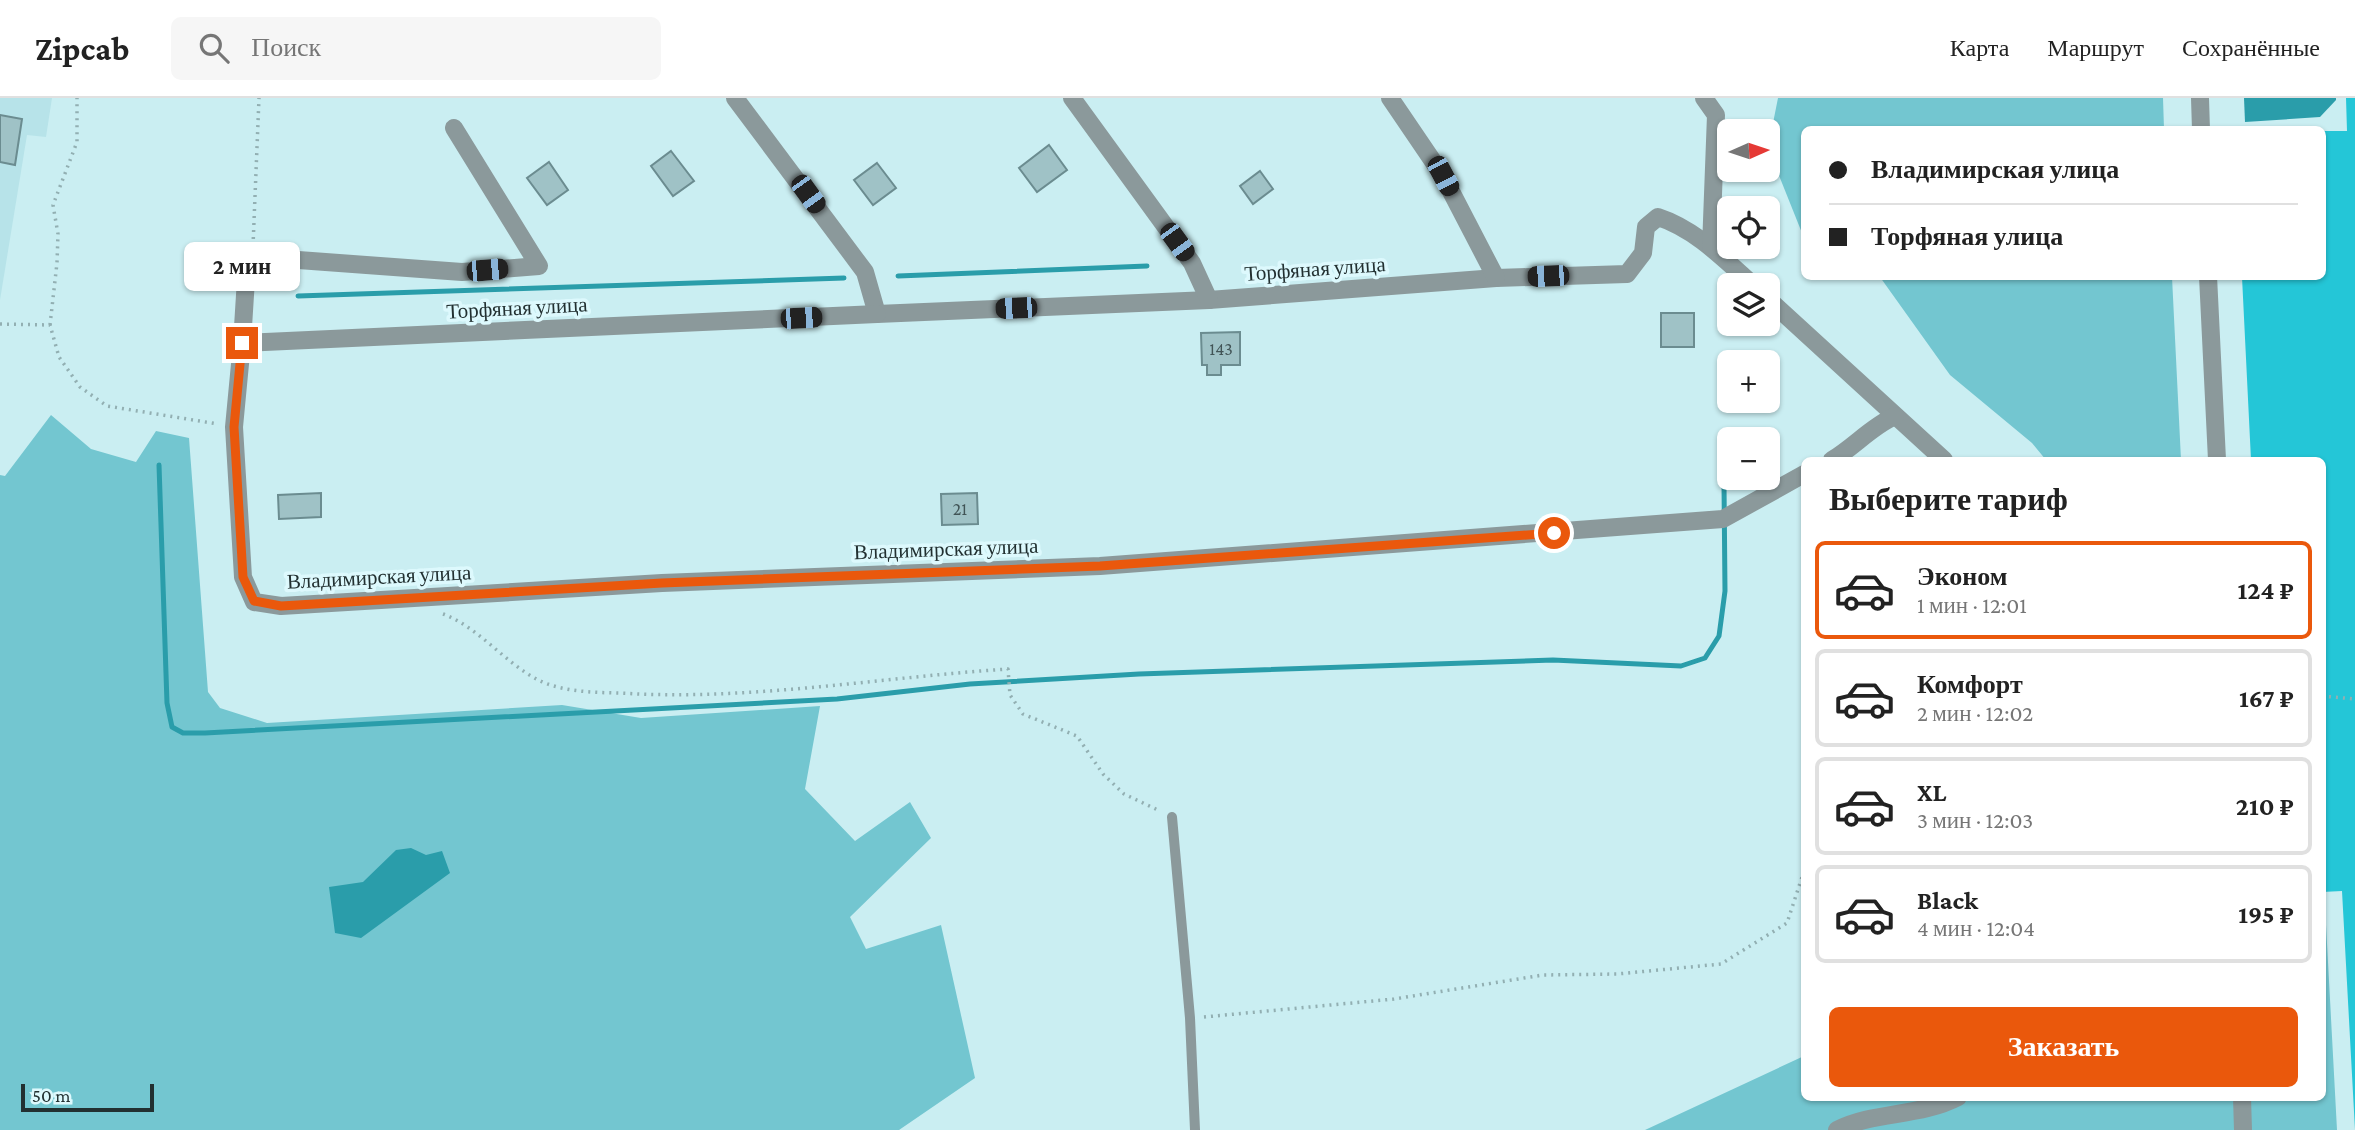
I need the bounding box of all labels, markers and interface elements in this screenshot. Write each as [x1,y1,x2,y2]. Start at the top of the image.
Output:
search box [171,17,661,80]
icon: search [195,29,233,67]
text: Zipcab [35,30,129,67]
text: Поиск [251,33,321,62]
text: Карта [1950,34,2009,61]
text: Маршрут [2047,34,2144,61]
text: Сохранённые [2182,34,2320,61]
north arrow [1717,119,1780,182]
map controls [1717,119,1780,490]
car [1424,153,1463,199]
text: Владимирская улица [1871,155,2119,184]
car [788,171,829,217]
button: locate [1717,196,1780,259]
car [1157,219,1198,265]
text: Торфяная улица [1871,222,2063,251]
callout: 2 мин [184,242,300,290]
street label: Торфяная улица [1244,252,1387,286]
text: 2 мин [213,253,271,279]
car [466,258,509,282]
car [1527,265,1570,287]
button: layers [1717,273,1780,336]
street label: Торфяная улица [446,292,589,324]
car [995,297,1038,319]
car [780,306,823,330]
route end [226,327,258,359]
house number: 143 [1209,339,1233,359]
button: + [1717,350,1780,413]
button: − [1717,427,1780,490]
text: Выберите тариф [1829,481,2068,517]
house number: 21 [953,499,967,519]
route start [1538,517,1570,549]
street label: Владимирская улица [853,534,1039,564]
icon: car [1833,559,1896,622]
street label: Владимирская улица [286,560,473,594]
text: Эконом [1917,562,2007,591]
text: 124 ₽ [2238,576,2294,605]
text: 1 мин · 12:01 [1917,592,2027,618]
icon: car [1833,667,1896,730]
text: Комфорт [1917,670,2023,699]
text: 167 ₽ [2239,684,2294,713]
text: 2 мин · 12:02 [1917,700,2033,726]
icon: car [1833,775,1896,838]
text: XL [1917,778,1946,807]
text: 210 ₽ [2236,792,2294,821]
text: 3 мин · 12:03 [1917,807,2033,833]
icon: car [1833,883,1896,946]
text: Black [1917,886,1978,915]
text: 195 ₽ [2238,900,2294,929]
text: 4 мин · 12:04 [1917,915,2035,941]
button: Заказать [1829,1007,2298,1087]
scale bar [21,1081,154,1113]
text: 50 m [32,1085,71,1106]

